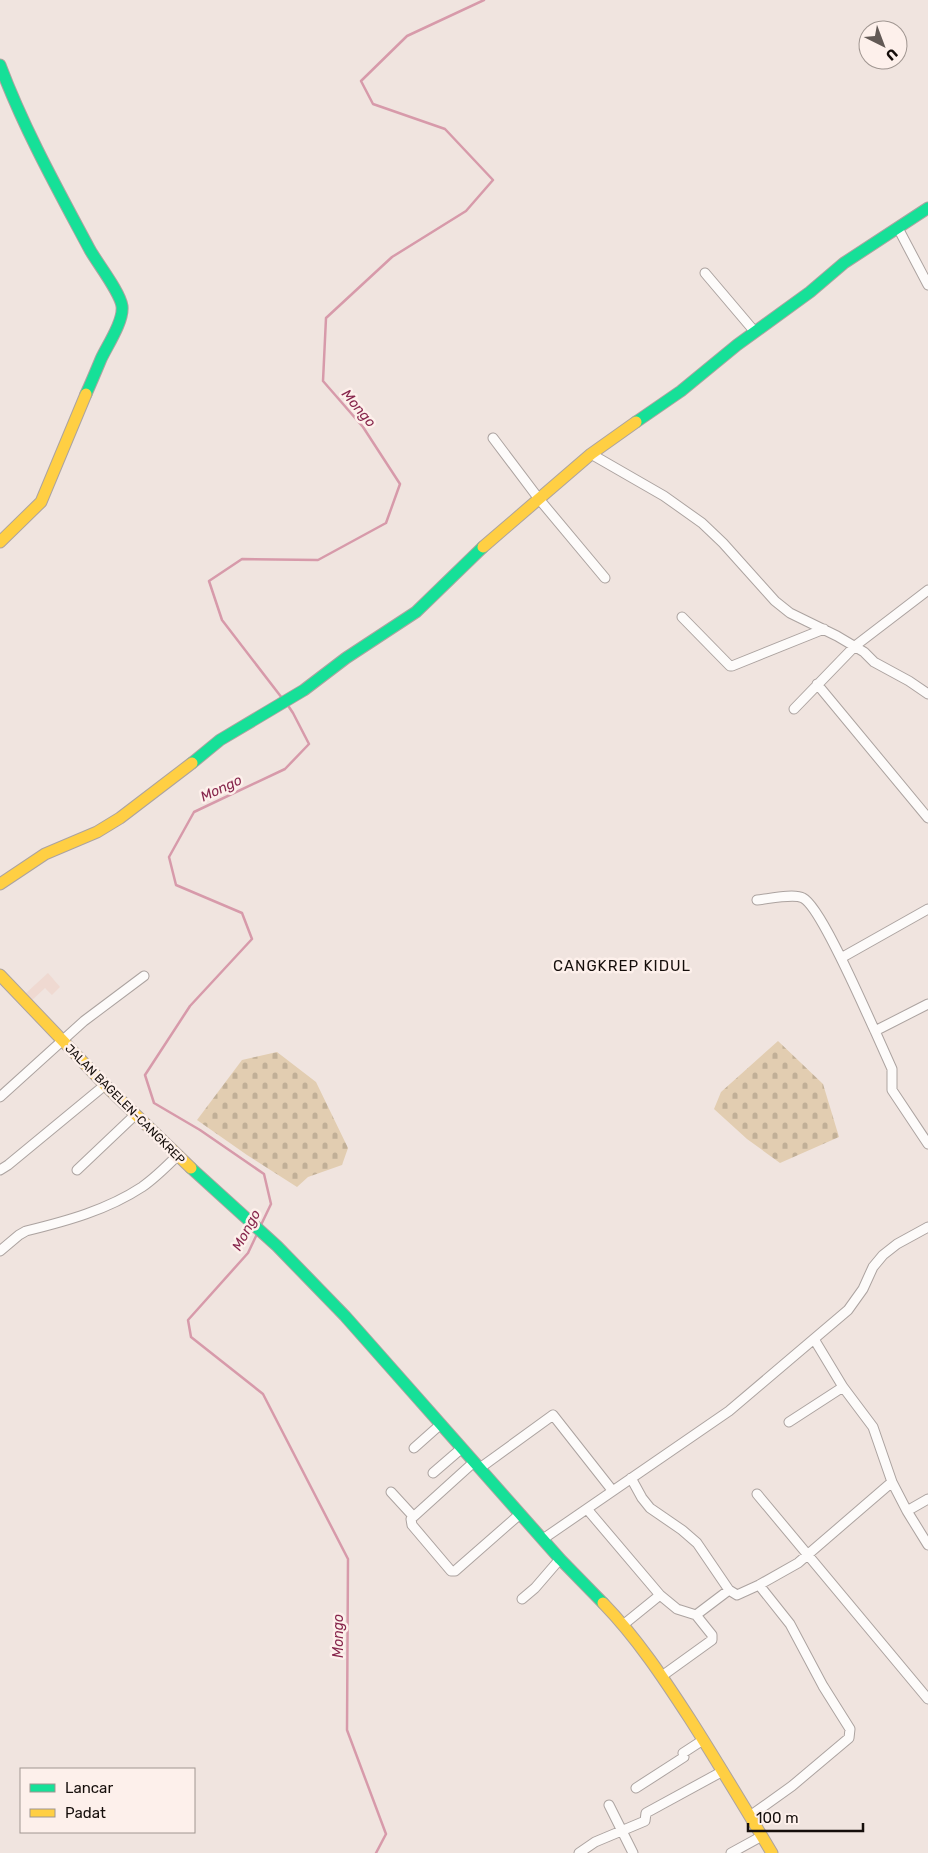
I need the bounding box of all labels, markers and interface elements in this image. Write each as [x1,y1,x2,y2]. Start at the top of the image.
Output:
north arrow [858,20,908,70]
text: U [882,45,901,64]
water label: Mongo [338,386,379,431]
water label: Mongo [198,771,245,805]
district label: CANGKREP KIDUL [553,957,691,975]
street label: JALAN BAGELEN-CANGKREP [62,1041,188,1167]
water label: Mongo [229,1207,264,1254]
water label: Mongo [330,1614,347,1658]
legend [20,1768,195,1833]
text: Lancar [65,1779,113,1797]
scale bar [748,1800,863,1832]
text: Padat [65,1804,106,1822]
text: 100 m [756,1809,798,1827]

